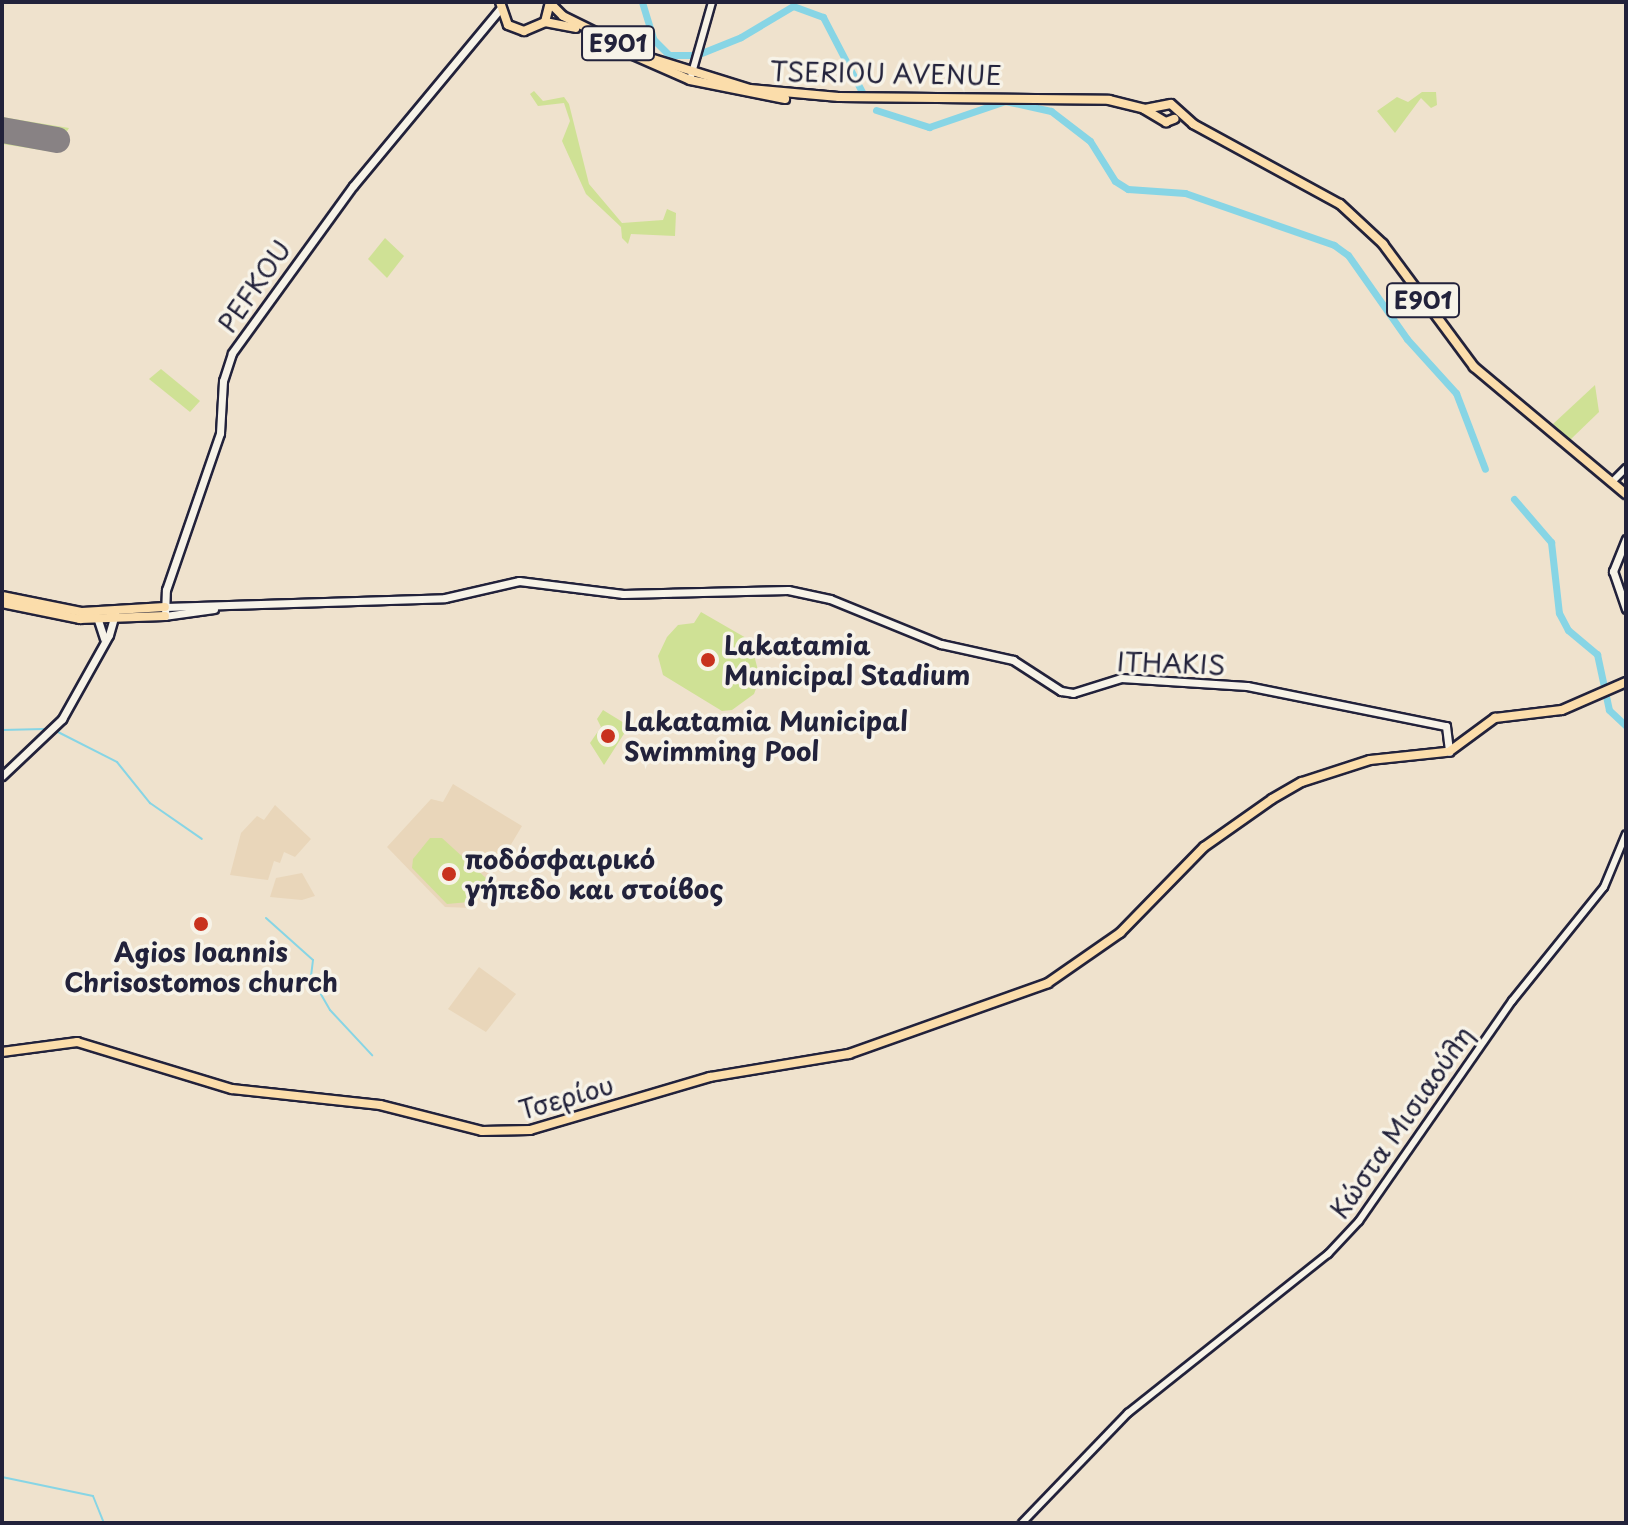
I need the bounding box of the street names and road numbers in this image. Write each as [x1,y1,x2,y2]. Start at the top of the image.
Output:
road number: E901 [580,23,656,63]
street label: TSERIOU AVENUE [769,55,1003,91]
street label: PEFKOU [211,234,297,338]
road number: E901 [1385,280,1461,320]
street label: ITHAKIS [1116,646,1226,680]
street label: Κώστα Μισιαούλη [1323,1019,1479,1225]
street label: Τσερίου [515,1069,617,1125]

